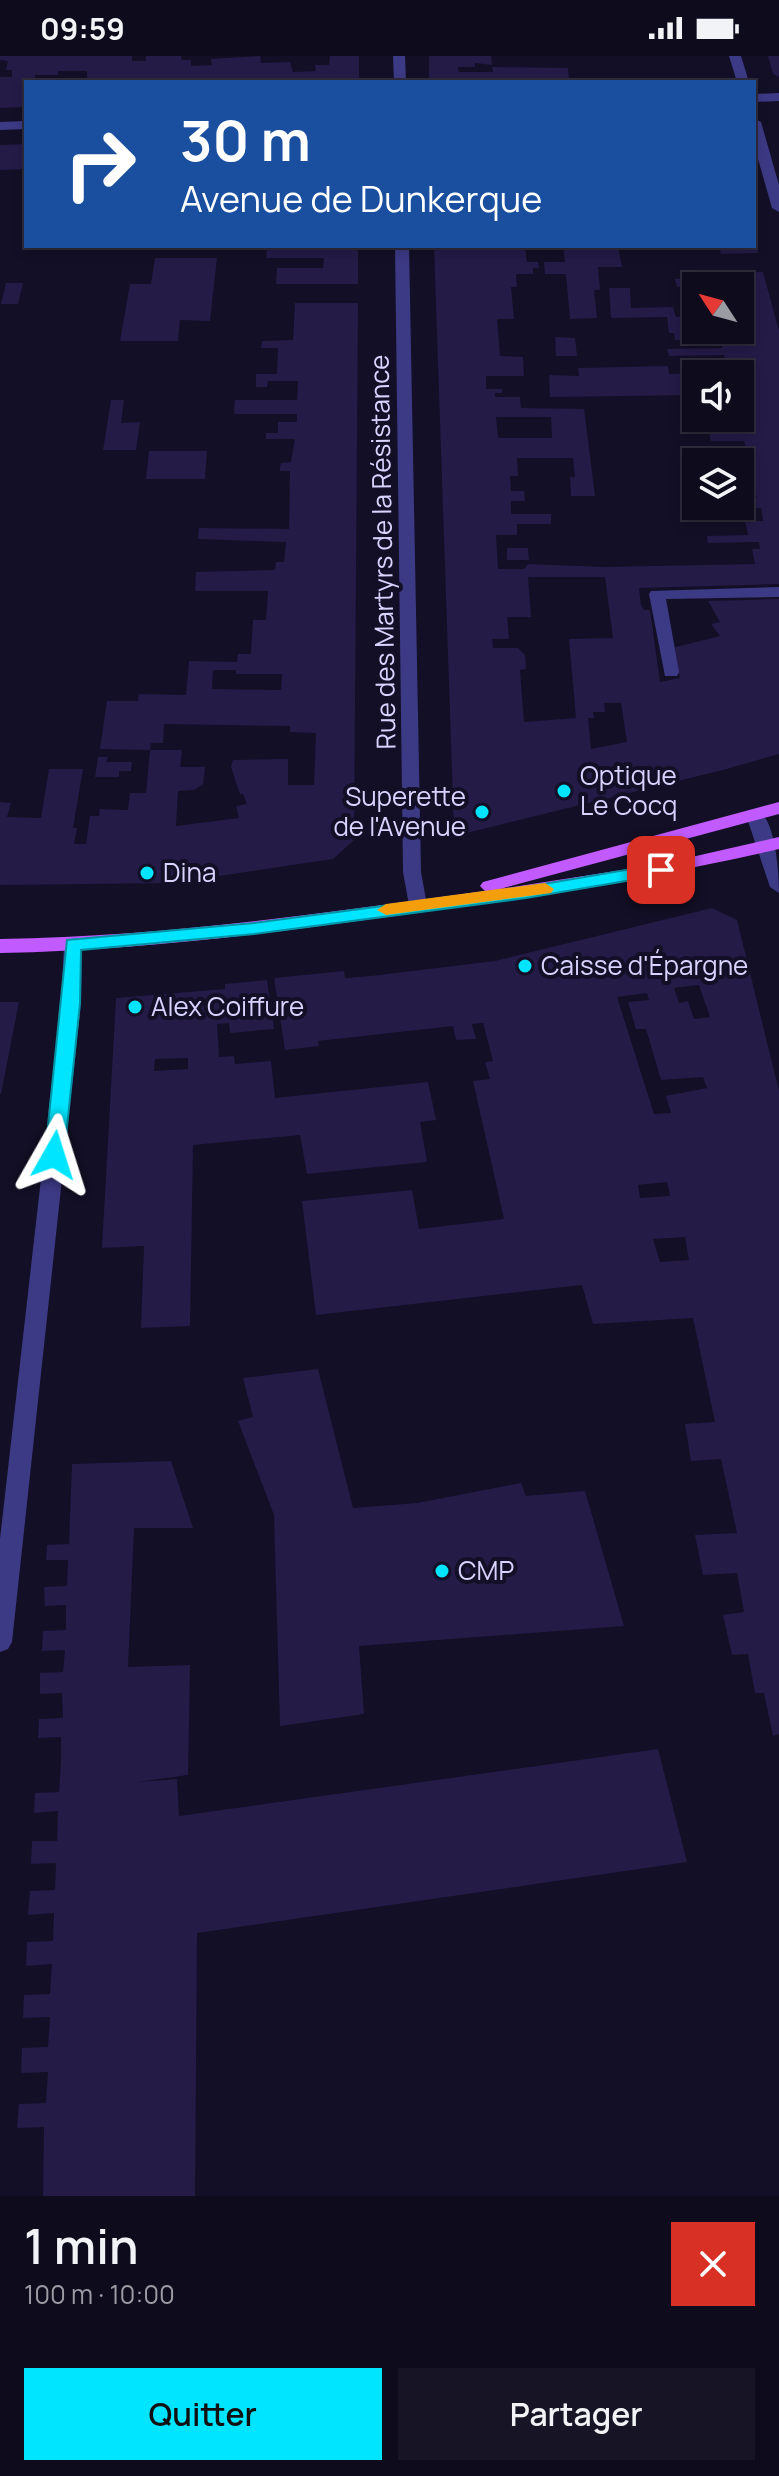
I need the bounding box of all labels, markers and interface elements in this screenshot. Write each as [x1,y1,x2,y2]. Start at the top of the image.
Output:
text: 09:59 [40,8,125,49]
text: 30 m [180,101,311,178]
icon: right [48,112,152,216]
text: Avenue de Dunkerque [180,174,542,223]
north arrow [682,272,754,344]
map controls [682,272,754,520]
street label: Rue des Martyrs de la Résistance [361,354,403,750]
button: sound [682,360,754,432]
button: layers [682,448,754,520]
place label: Optique Le Cocq [580,757,677,823]
place label: Superette de l'Avenue [333,778,466,844]
marker: Optique Le Cocq [555,782,573,800]
marker: Superette de l'Avenue [473,803,491,821]
pin [627,836,695,904]
icon: arrive [639,848,683,892]
place label: Dina [163,854,216,890]
marker: Dina [138,864,156,882]
place label: Caisse d'Épargne [541,947,748,983]
marker: Caisse d'Épargne [516,957,534,975]
place label: Alex Coiffure [151,988,304,1024]
marker: Alex Coiffure [126,998,144,1016]
position arrow [12,1113,96,1197]
place label: CMP [458,1552,514,1588]
marker: CMP [433,1562,451,1580]
text: 1 min [24,2213,138,2278]
button: close [671,2222,755,2306]
text: 100 m · 10:00 [24,2276,175,2312]
button: Quitter [24,2368,382,2460]
button: Partager [398,2368,755,2460]

